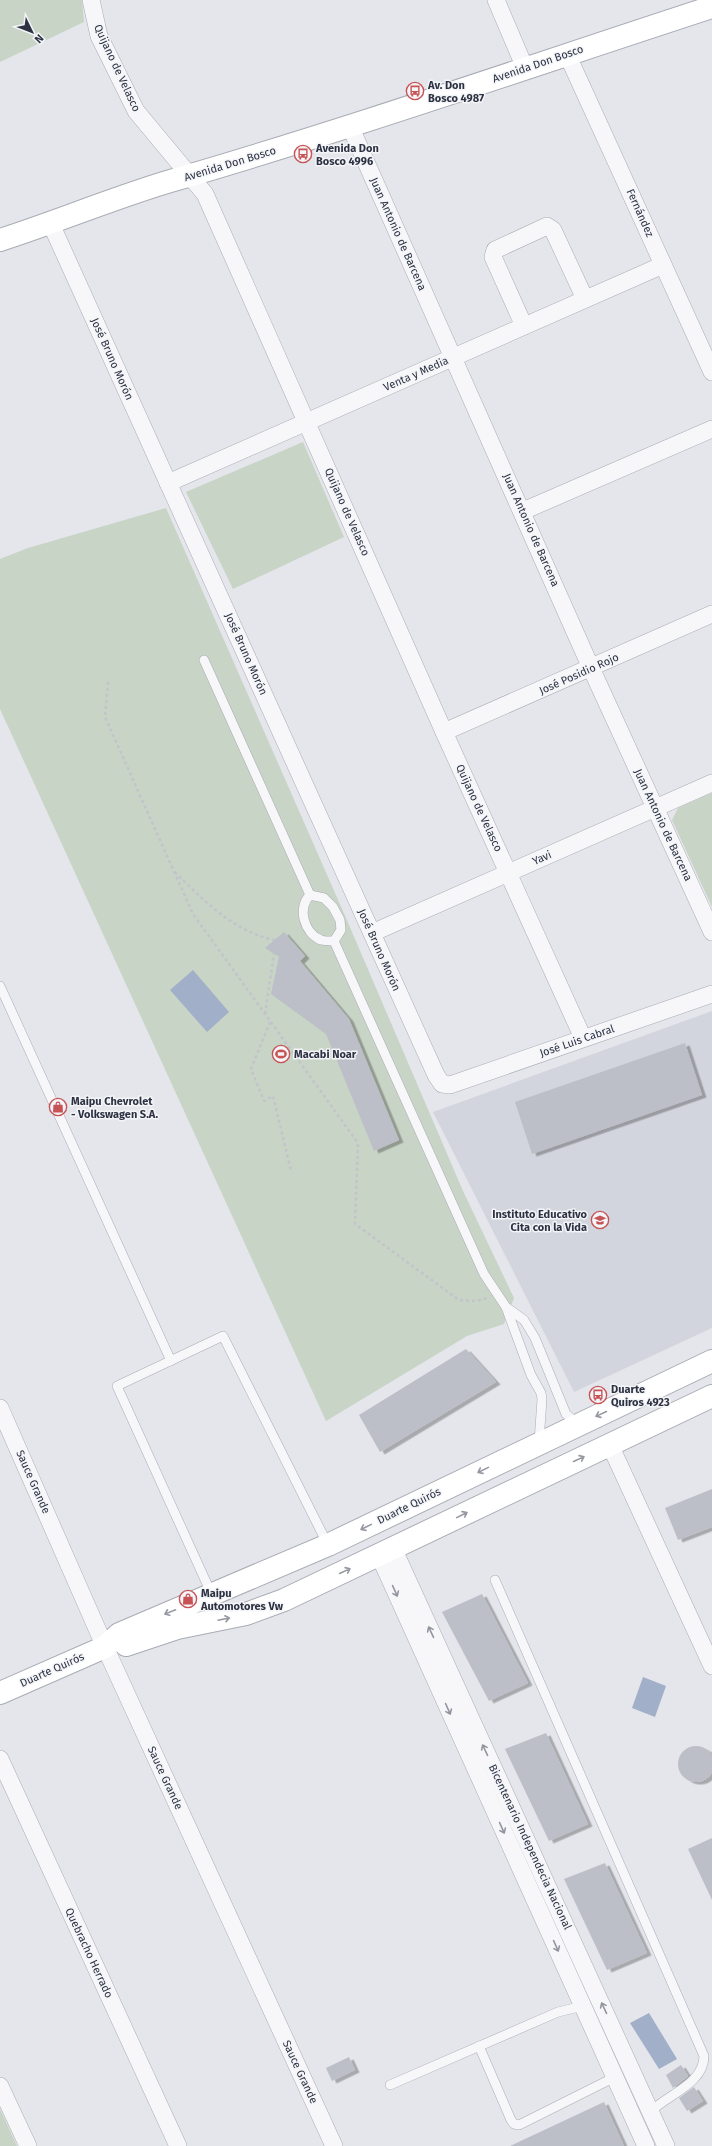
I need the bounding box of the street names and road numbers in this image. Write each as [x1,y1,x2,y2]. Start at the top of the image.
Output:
street label: Quijano de Velasco [91,22,143,114]
street label: Avenida Don Bosco [491,42,585,86]
street label: Avenida Don Bosco [183,144,277,184]
street label: Juan Antonio de Barcena [367,175,429,293]
street label: Fernández [624,187,656,239]
street label: José Bruno Morón [88,316,136,402]
street label: Venta y Media [382,354,450,394]
street label: Quijano de Velasco [322,466,372,558]
street label: Juan Antonio de Barcena [500,471,562,589]
street label: José Bruno Morón [222,611,270,697]
street label: José Posidio Rojo [537,651,621,697]
street label: Quijano de Velasco [453,762,505,854]
street label: Juan Antonio de Barcena [631,767,695,883]
street label: Yavi [530,848,554,868]
street label: José Bruno Morón [355,907,403,993]
street label: José Luis Cabral [538,1022,616,1060]
street label: Sauce Grande [13,1448,53,1516]
street label: Duarte Quirós [375,1485,443,1527]
street label: Duarte Quirós [18,1650,86,1690]
street label: Sauce Grande [145,1744,185,1812]
street label: Bicentenario Independecia Nacional [486,1762,574,1932]
street label: Quebracho Herrado [62,1906,116,2000]
street label: Sauce Grande [280,2038,320,2106]

